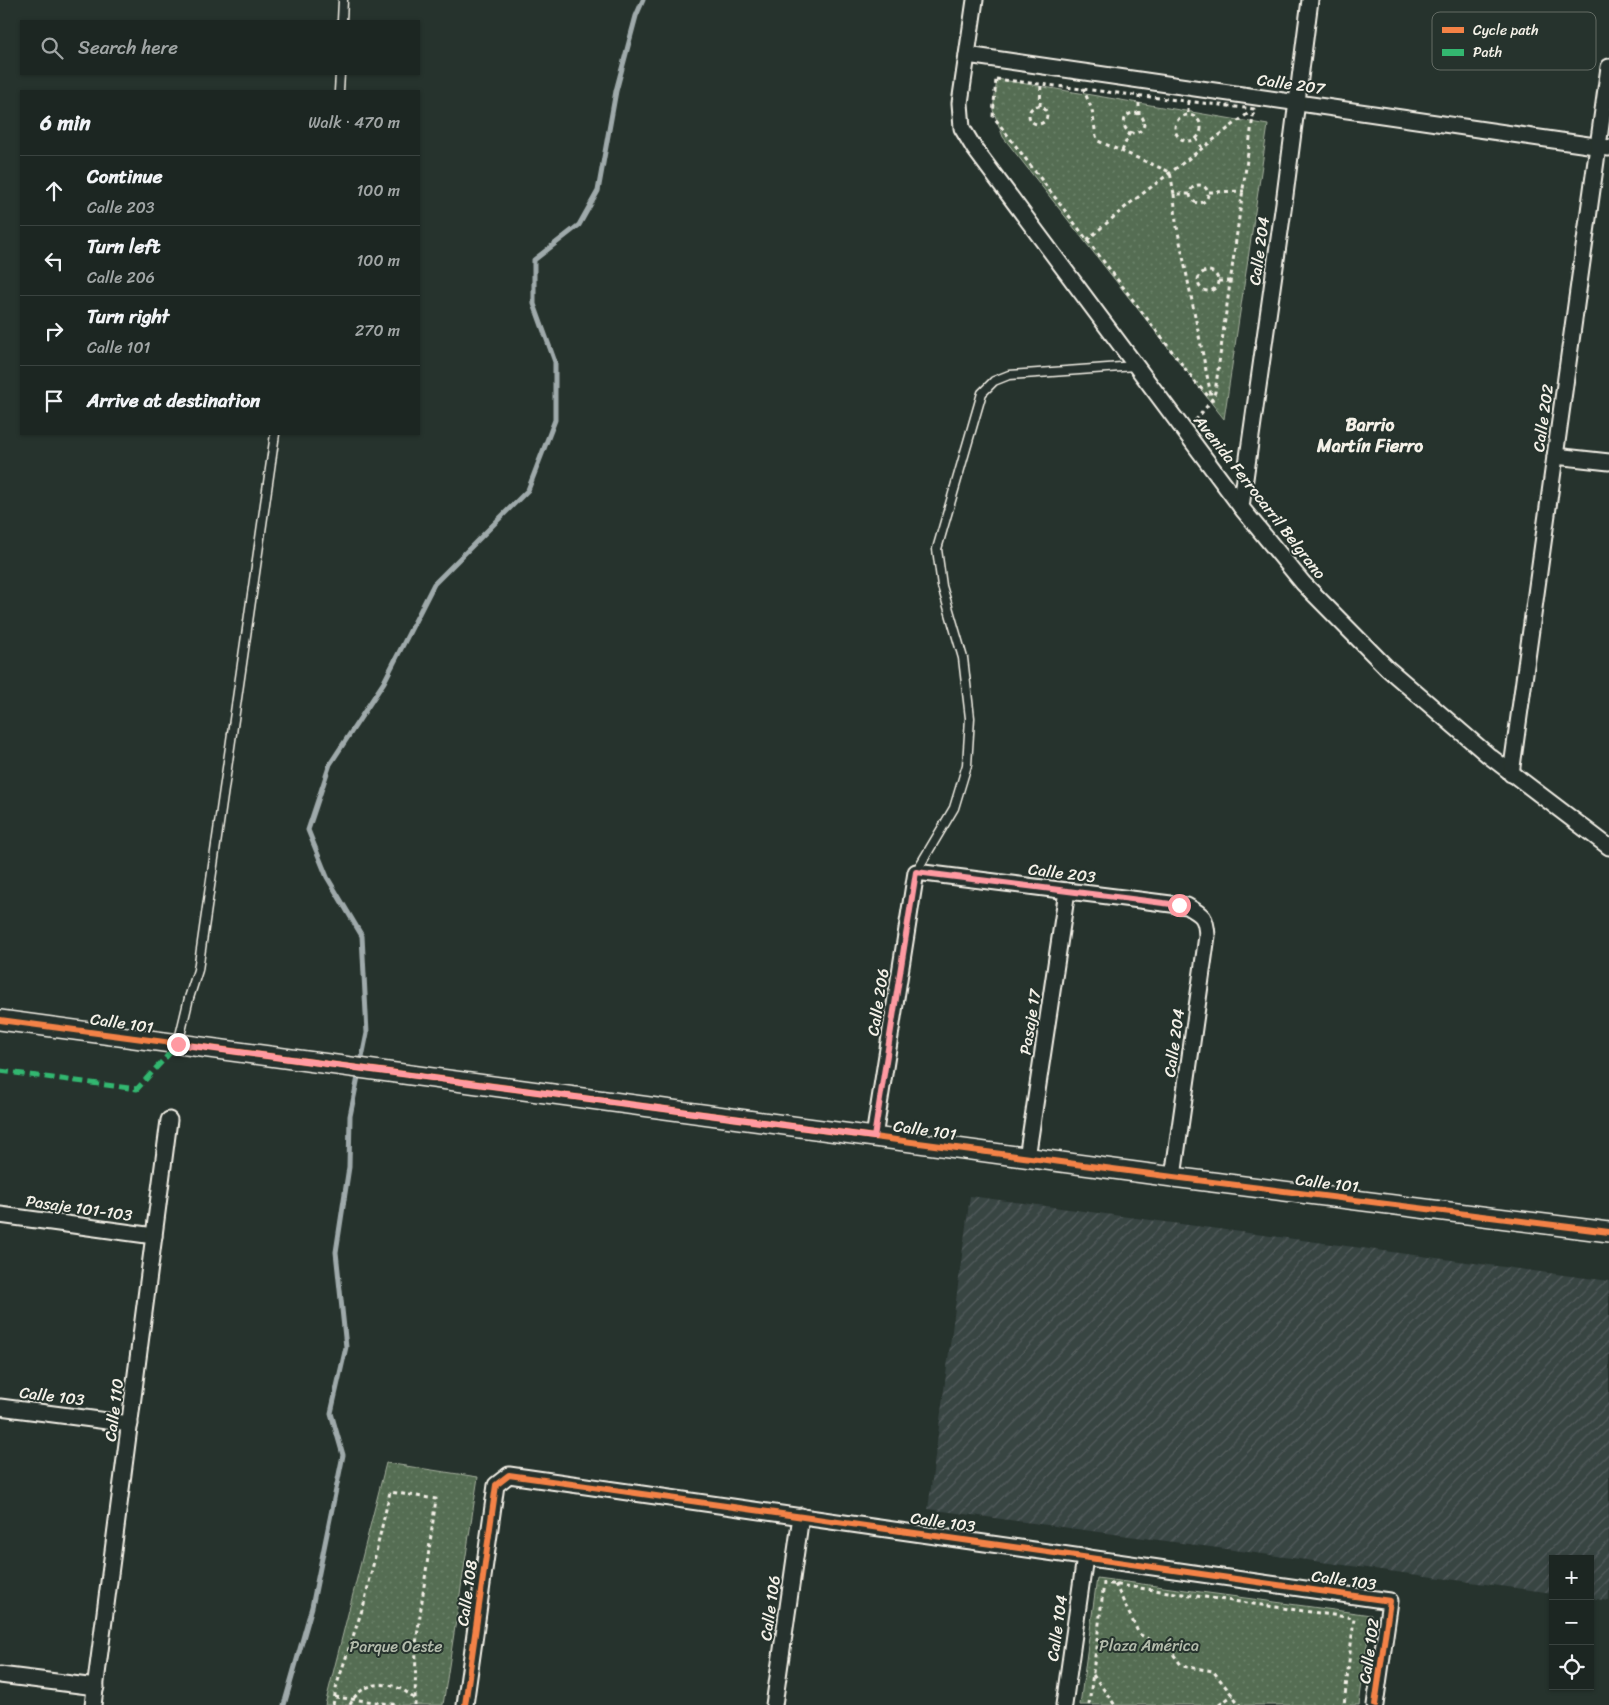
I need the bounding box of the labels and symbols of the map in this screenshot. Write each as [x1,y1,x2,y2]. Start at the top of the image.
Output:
legend [1432,12,1596,70]
text: Cycle path [1473,18,1539,43]
text: Path [1473,40,1502,65]
street label: Calle 207 [1255,65,1328,103]
street label: Calle 204 [1240,215,1278,287]
street label: Calle 202 [1524,382,1562,454]
street label: Avenida Ferrocarril Belgrano [1186,407,1334,586]
district label: Barrio Martín Fierro [1316,409,1423,462]
street label: Calle 203 [1027,854,1098,892]
route start [1168,894,1191,917]
street label: Calle 206 [858,966,898,1038]
street label: Pasaje 17 [1010,986,1050,1057]
street label: Calle 101 [89,1004,156,1042]
street label: Calle 204 [1155,1007,1193,1079]
route end [167,1033,190,1056]
street label: Calle 101 [892,1111,959,1149]
street label: Calle 101 [1294,1165,1360,1201]
street label: Pasaje 101-103 [24,1186,134,1230]
street label: Calle 110 [96,1377,132,1443]
street label: Calle 103 [18,1378,86,1414]
street label: Calle 103 [909,1503,978,1541]
street label: Calle 108 [448,1558,486,1628]
street label: Calle 103 [1310,1561,1379,1599]
street label: Calle 106 [751,1574,789,1642]
street label: Calle 104 [1038,1593,1076,1663]
street label: Calle 102 [1350,1616,1388,1686]
park label: Plaza América [1099,1631,1199,1660]
park label: Parque Oeste [350,1632,442,1661]

